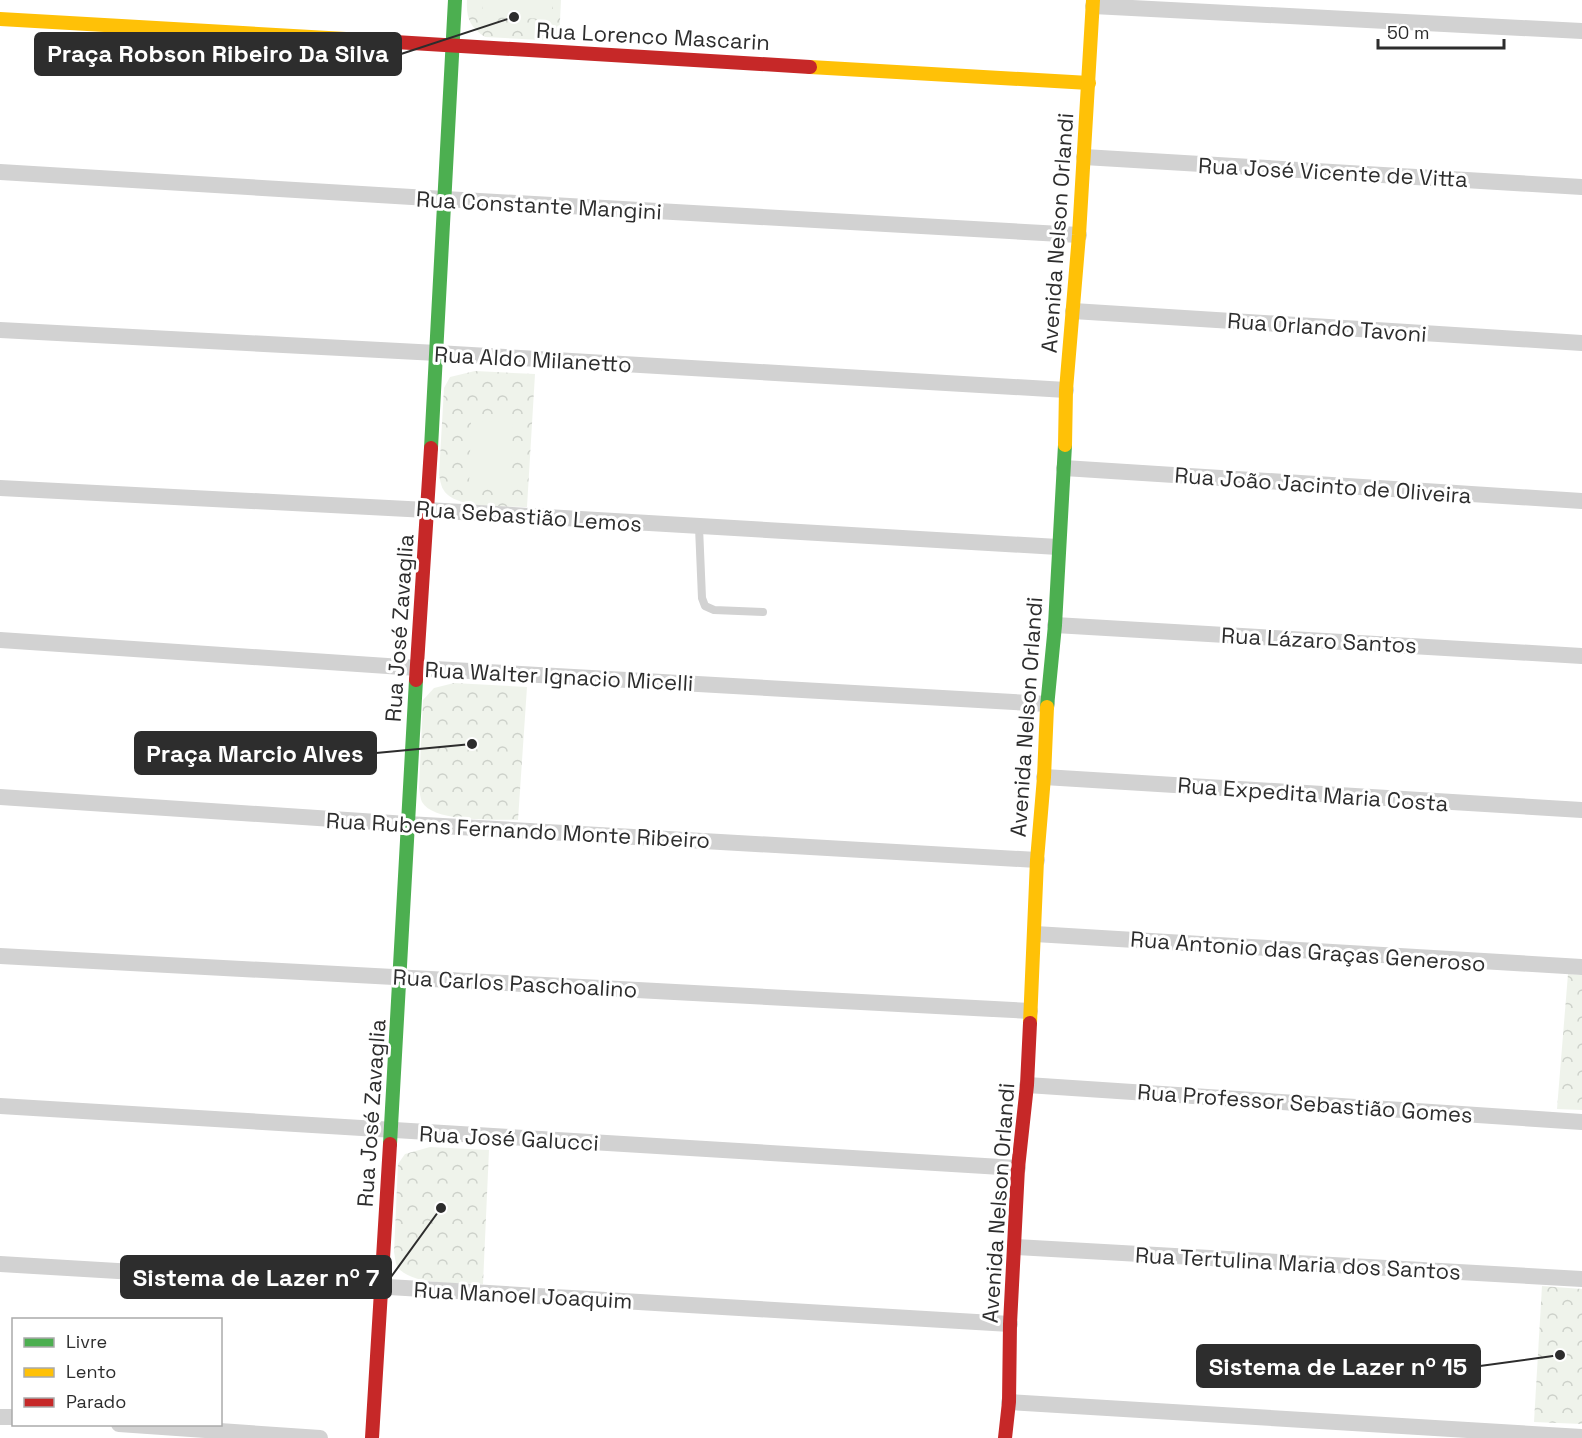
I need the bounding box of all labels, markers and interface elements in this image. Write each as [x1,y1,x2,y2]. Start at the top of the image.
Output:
scale bar [1378,12,1504,50]
street label: Rua Lorenco Mascarin [535,16,771,56]
text: 50 m [1387,21,1429,44]
callout: Praça Robson Ribeiro Da Silva [35,33,401,75]
text: Praça Robson Ribeiro Da Silva [47,38,389,69]
street label: Avenida Nelson Orlandi [1035,112,1079,354]
street label: Rua José Vicente de Vitta [1198,151,1469,193]
street label: Rua Constante Mangini [415,185,663,225]
street label: Rua Orlando Tavoni [1226,306,1428,348]
street label: Rua Aldo Milanetto [434,340,632,378]
street label: Rua João Jacinto de Oliveira [1174,461,1473,509]
street label: Rua Sebastião Lemos [415,494,643,538]
street label: Rua José Zavaglia [378,533,420,723]
street label: Avenida Nelson Orlandi [1004,596,1048,838]
street label: Rua Lázaro Santos [1221,621,1417,659]
street label: Rua Walter Ignacio Micelli [424,655,694,697]
callout: Praça Marcio Alves [135,732,376,774]
text: Praça Marcio Alves [146,738,364,769]
street label: Rua Expedita Maria Costa [1177,771,1450,817]
street label: Rua Rubens Fernando Monte Ribeiro [325,806,711,854]
street label: Rua Antonio das Graças Generoso [1129,925,1487,977]
street label: Rua Carlos Paschoalino [392,963,638,1003]
street label: Rua José Zavaglia [350,1018,392,1208]
street label: Rua Professor Sebastião Gomes [1136,1077,1474,1129]
street label: Avenida Nelson Orlandi [976,1082,1020,1324]
street label: Rua José Galucci [419,1119,599,1157]
street label: Rua Tertulina Maria dos Santos [1134,1240,1462,1286]
callout: Sistema de Lazer nº 7 [121,1256,391,1298]
text: Sistema de Lazer nº 7 [133,1262,379,1293]
street label: Rua Manoel Joaquim [413,1275,633,1315]
legend [12,1318,222,1426]
text: Livre [66,1330,107,1353]
callout: Sistema de Lazer nº 15 [1197,1345,1480,1387]
text: Sistema de Lazer nº 15 [1209,1351,1467,1382]
text: Lento [66,1360,116,1383]
text: Parado [66,1390,126,1413]

